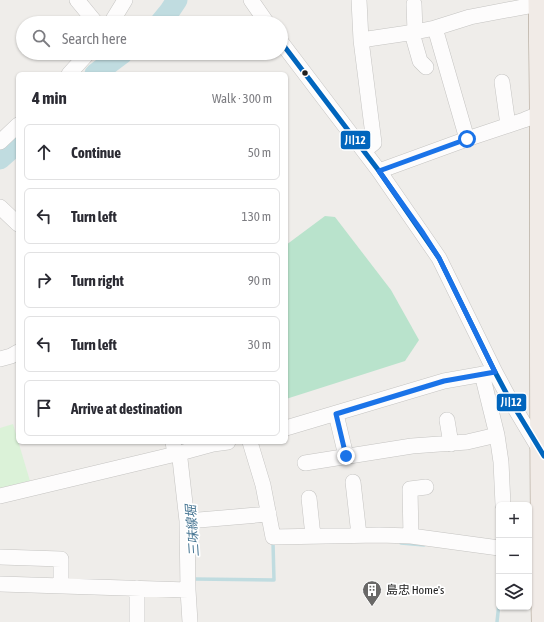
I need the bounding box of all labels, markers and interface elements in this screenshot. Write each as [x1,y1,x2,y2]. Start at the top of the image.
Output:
search box [16,16,288,60]
icon: search [30,27,52,49]
text: Search here [62,30,127,47]
unlabelled marker [300,68,310,78]
text: 4 min [32,88,67,108]
text: Walk · 300 m [212,91,272,106]
line badge: 川12 [340,130,371,150]
route start [458,130,476,148]
text: 川12 [344,134,366,146]
icon: ahead [33,141,55,163]
text: Continue [71,144,121,161]
text: 50 m [248,145,271,160]
icon: left [33,205,55,227]
text: Turn left [71,208,117,225]
text: 130 m [242,209,271,224]
icon: right [33,269,55,291]
text: Turn right [71,272,124,289]
text: 90 m [248,273,271,288]
icon: left [33,333,55,355]
text: Turn left [71,336,117,353]
text: 30 m [248,337,271,352]
line badge: 川12 [496,393,527,412]
text: 川12 [500,396,522,408]
icon: arrive [33,397,55,419]
text: Arrive at destination [71,400,182,417]
route end [337,447,355,465]
map controls [496,502,532,610]
button: + [496,502,532,538]
water label: 三味線堀 [183,503,202,557]
button: − [496,538,532,574]
button: layers [496,574,532,610]
building icon: 島忠 Home's [361,579,383,607]
place label: 島忠 Home's [386,583,444,597]

